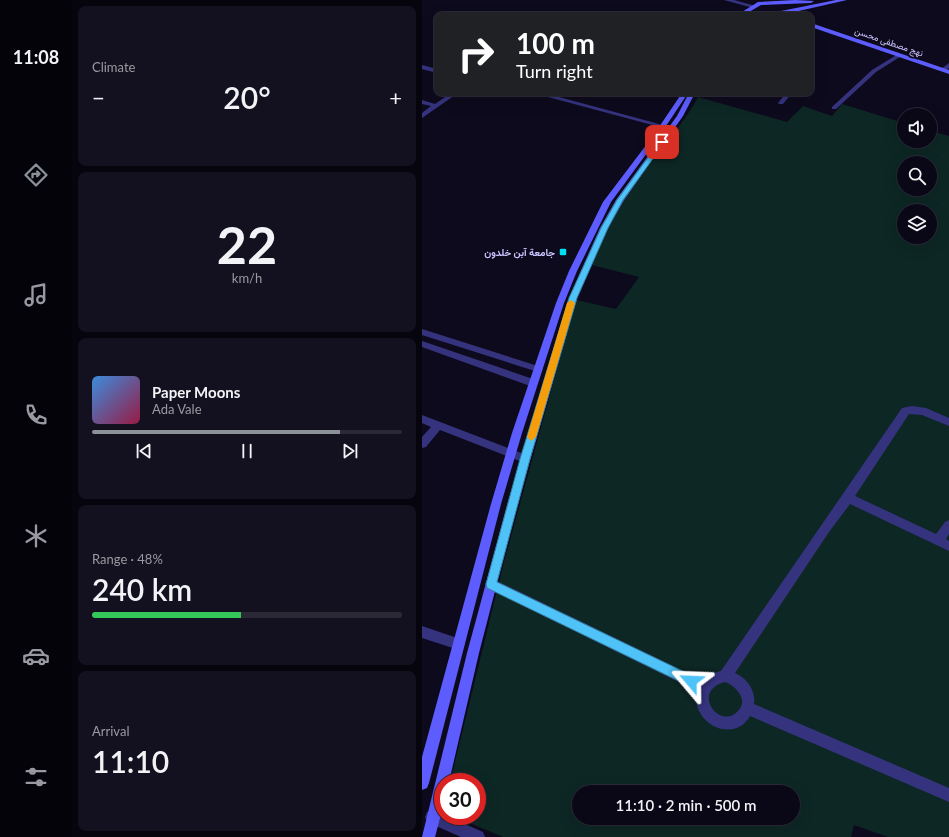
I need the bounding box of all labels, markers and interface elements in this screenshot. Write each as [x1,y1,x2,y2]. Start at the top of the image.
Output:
street label: نهج مصطفى محسن [853,25,925,60]
text: 100 m [516,26,595,60]
icon: right [450,28,502,80]
text: 11:08 [13,46,59,68]
text: Climate [92,59,135,75]
text: Turn right [516,60,593,82]
text: 20° [223,79,271,115]
text: − [92,84,105,111]
text: + [389,84,402,111]
map controls [897,108,937,244]
button: sound [897,108,937,148]
pin [645,125,679,159]
icon: arrive [651,131,673,153]
button: search [897,156,937,196]
icon: directions [22,161,50,189]
button: layers [897,204,937,244]
text: 22 [217,213,277,275]
place label: جامعة آبن خلدون [484,246,555,259]
marker: جامعة آبن خلدون [558,247,568,257]
text: km/h [232,270,262,286]
icon: music [22,281,50,309]
text: Paper Moons [152,383,240,401]
icon: phone [22,401,50,429]
text: Ada Vale [152,401,202,417]
icon: previous [133,440,155,462]
icon: pause [236,440,258,462]
icon: next [339,440,361,462]
icon: climate [22,522,50,550]
text: Range · 48% [92,551,163,567]
text: 240 km [92,571,192,607]
icon: car [22,642,50,670]
position arrow [670,660,712,702]
text: Arrival [92,723,129,739]
text: 11:10 [92,743,169,779]
icon: filters [22,763,50,791]
speed limit sign: 30 [434,773,486,825]
text: 11:10 · 2 min · 500 m [616,796,756,814]

